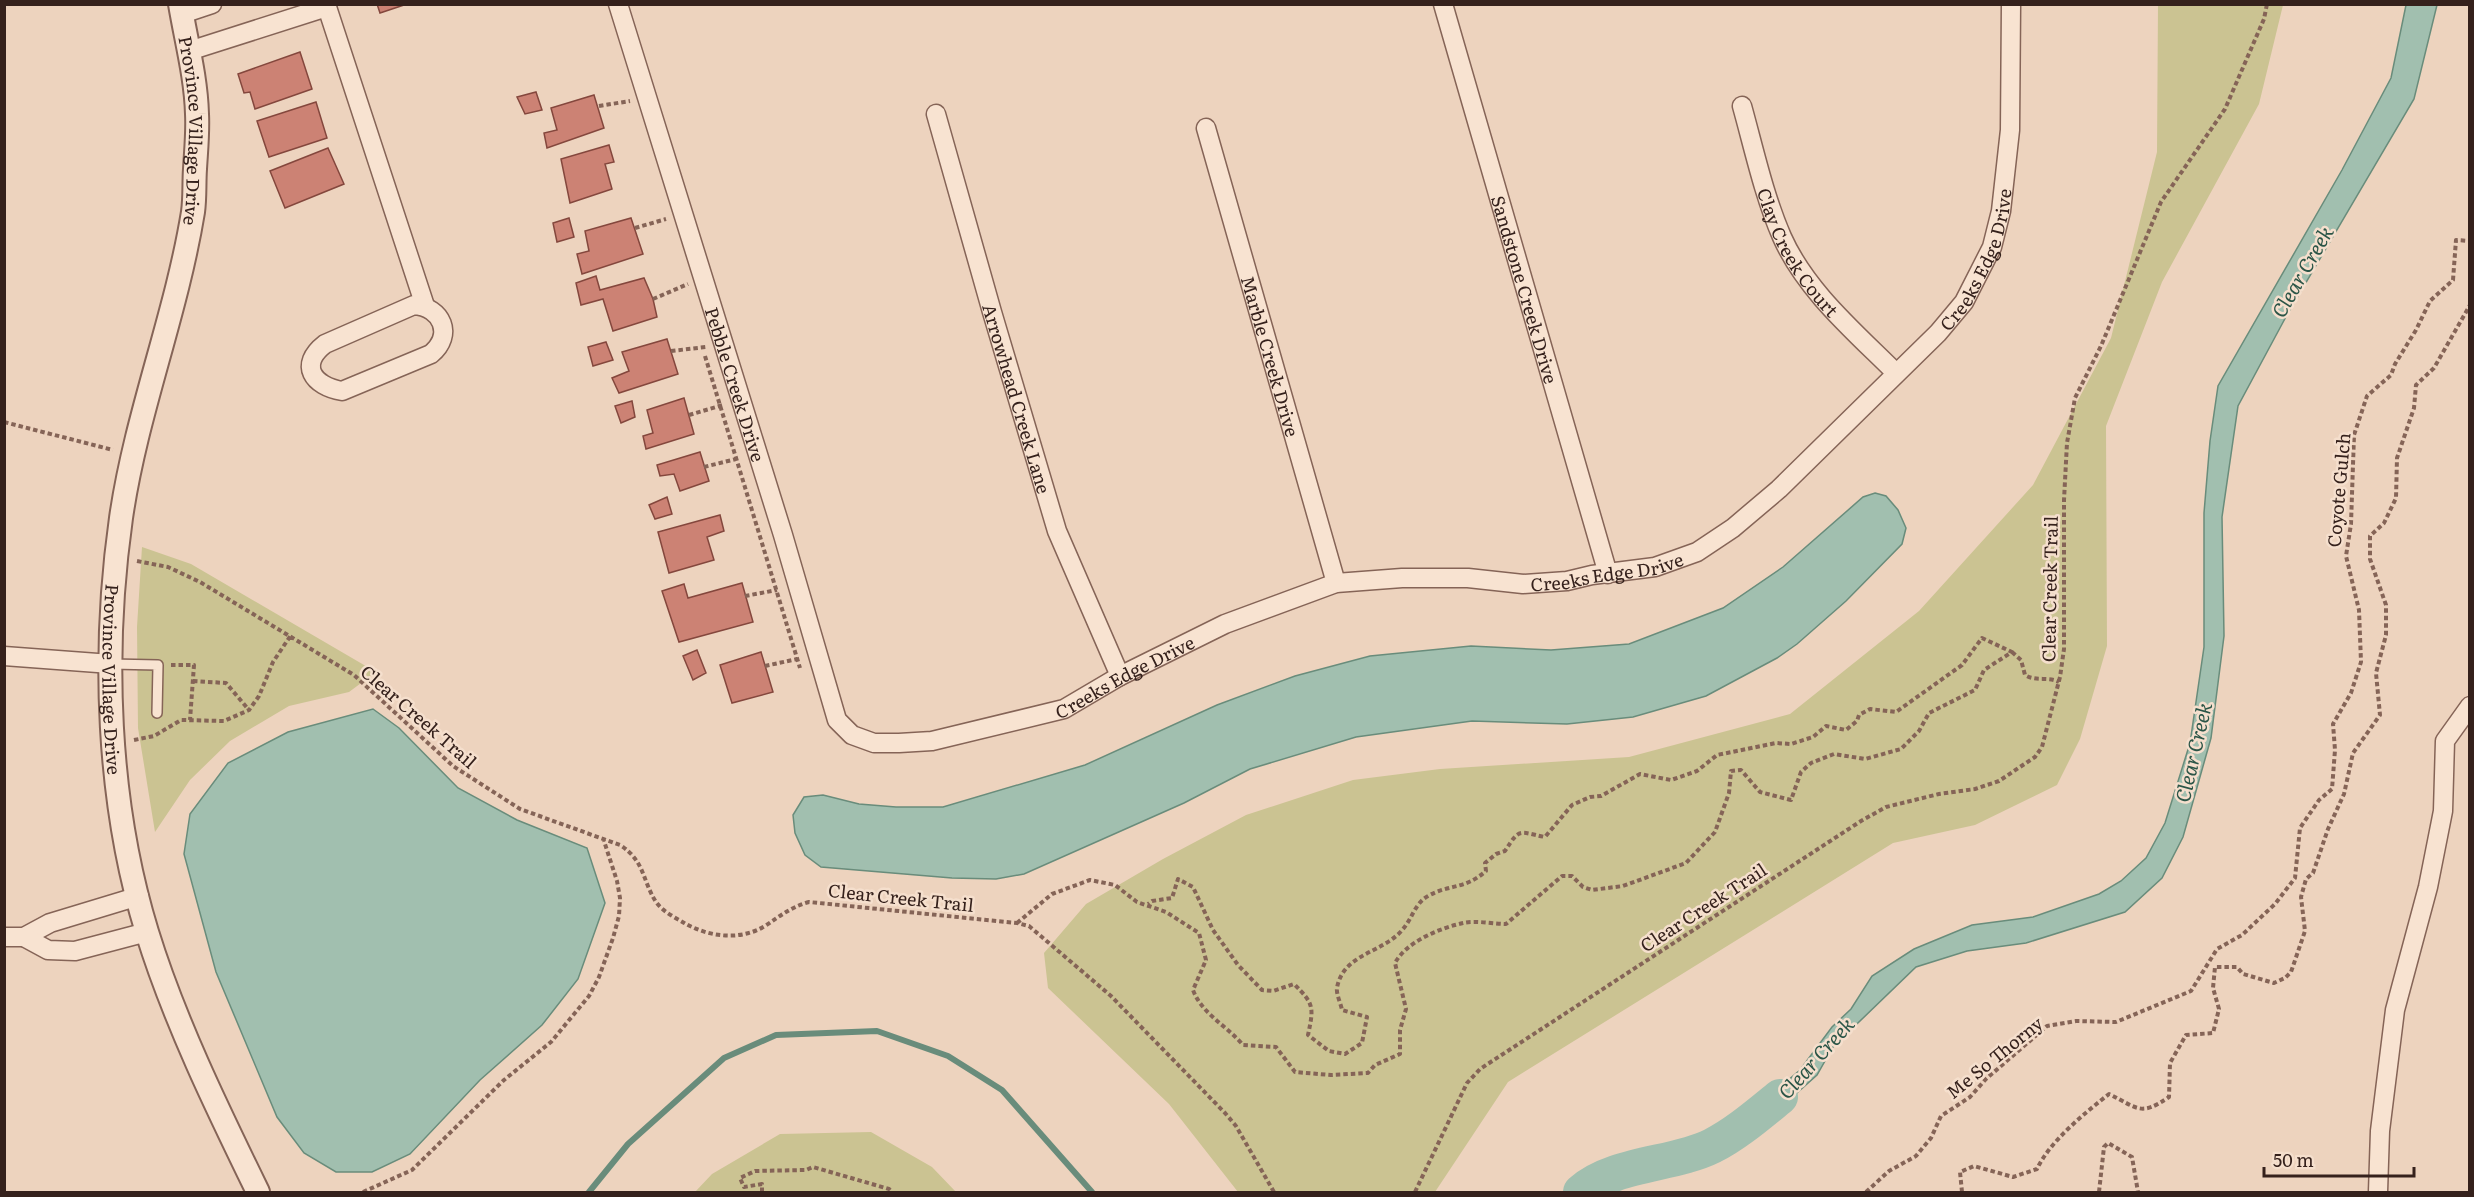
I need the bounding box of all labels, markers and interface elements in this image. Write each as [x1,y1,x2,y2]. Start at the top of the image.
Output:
street label: Province Village Drive [173,33,211,228]
street label: Clay Creek Court [1752,184,1846,323]
street label: Creeks Edge Drive [1932,187,2017,336]
street label: Sandstone Creek Drive [1486,192,1566,386]
water label: Clear Creek [2263,220,2339,322]
street label: Marble Creek Drive [1235,272,1307,439]
street label: Arrowhead Creek Lane [977,300,1059,497]
street label: Pebble Creek Drive [699,303,773,465]
street label: Coyote Gulch [2320,432,2356,548]
street label: Clear Creek Trail [2034,516,2064,662]
street label: Creeks Edge Drive [1530,545,1687,597]
street label: Province Village Drive [97,583,129,776]
street label: Creeks Edge Drive [1053,628,1199,724]
street label: Clear Creek Trail [355,658,483,774]
water label: Clear Creek [2166,699,2218,805]
street label: Clear Creek Trail [1634,856,1772,958]
street label: Clear Creek Trail [827,876,975,918]
water label: Clear Creek [1770,1009,1860,1105]
street label: Me So Thorny [1940,1009,2049,1105]
scale bar [2264,1140,2414,1178]
text: 50 m [2273,1146,2314,1173]

